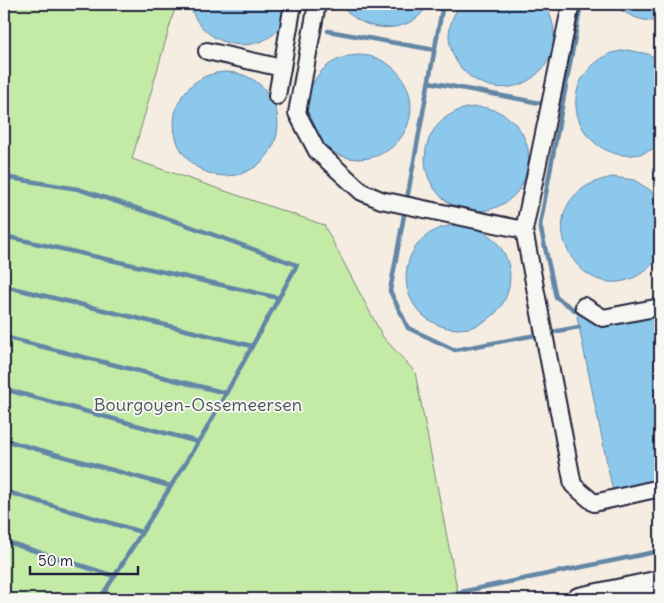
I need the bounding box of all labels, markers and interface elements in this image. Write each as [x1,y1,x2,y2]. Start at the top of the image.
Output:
park label: Bourgoyen-Ossemeersen [94,393,302,416]
scale bar [30,543,138,575]
text: 50 m [38,551,73,570]

